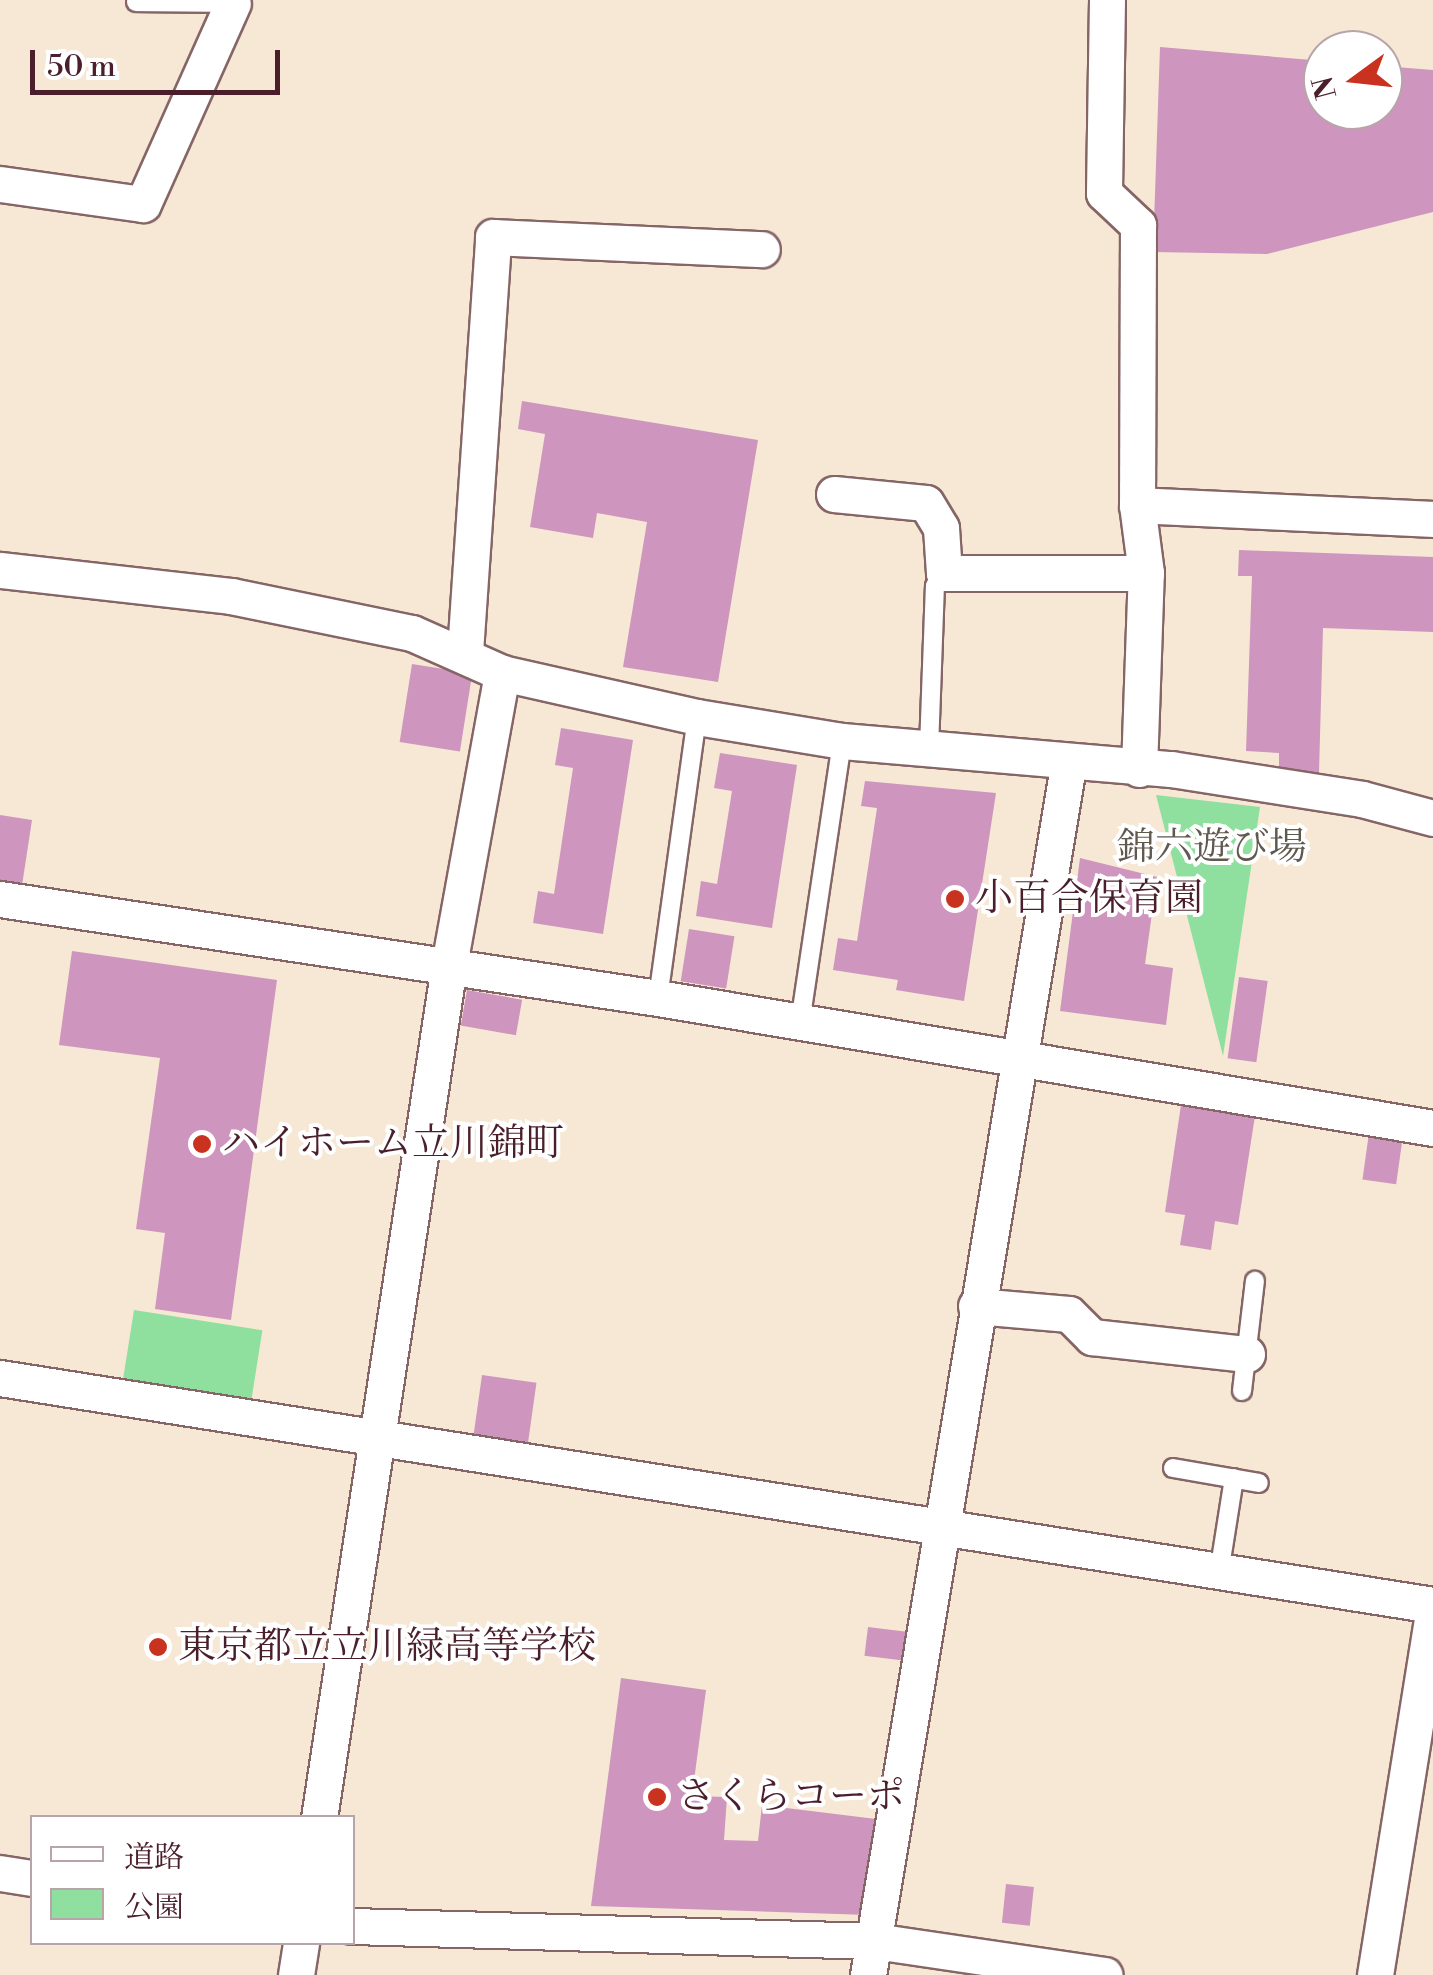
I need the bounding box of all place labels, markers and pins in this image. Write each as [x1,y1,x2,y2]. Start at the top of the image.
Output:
place label: 小百合保育園 [975,876,1203,922]
marker: 小百合保育園 [944,888,966,910]
place label: ハイホーム立川錦町 [222,1121,564,1167]
marker: ハイホーム立川錦町 [191,1133,213,1155]
place label: 東京都立立川緑高等学校 [178,1624,596,1670]
marker: 東京都立立川緑高等学校 [147,1636,169,1658]
place label: さくらコーポ [677,1774,905,1820]
marker: さくらコーポ [646,1786,668,1808]

